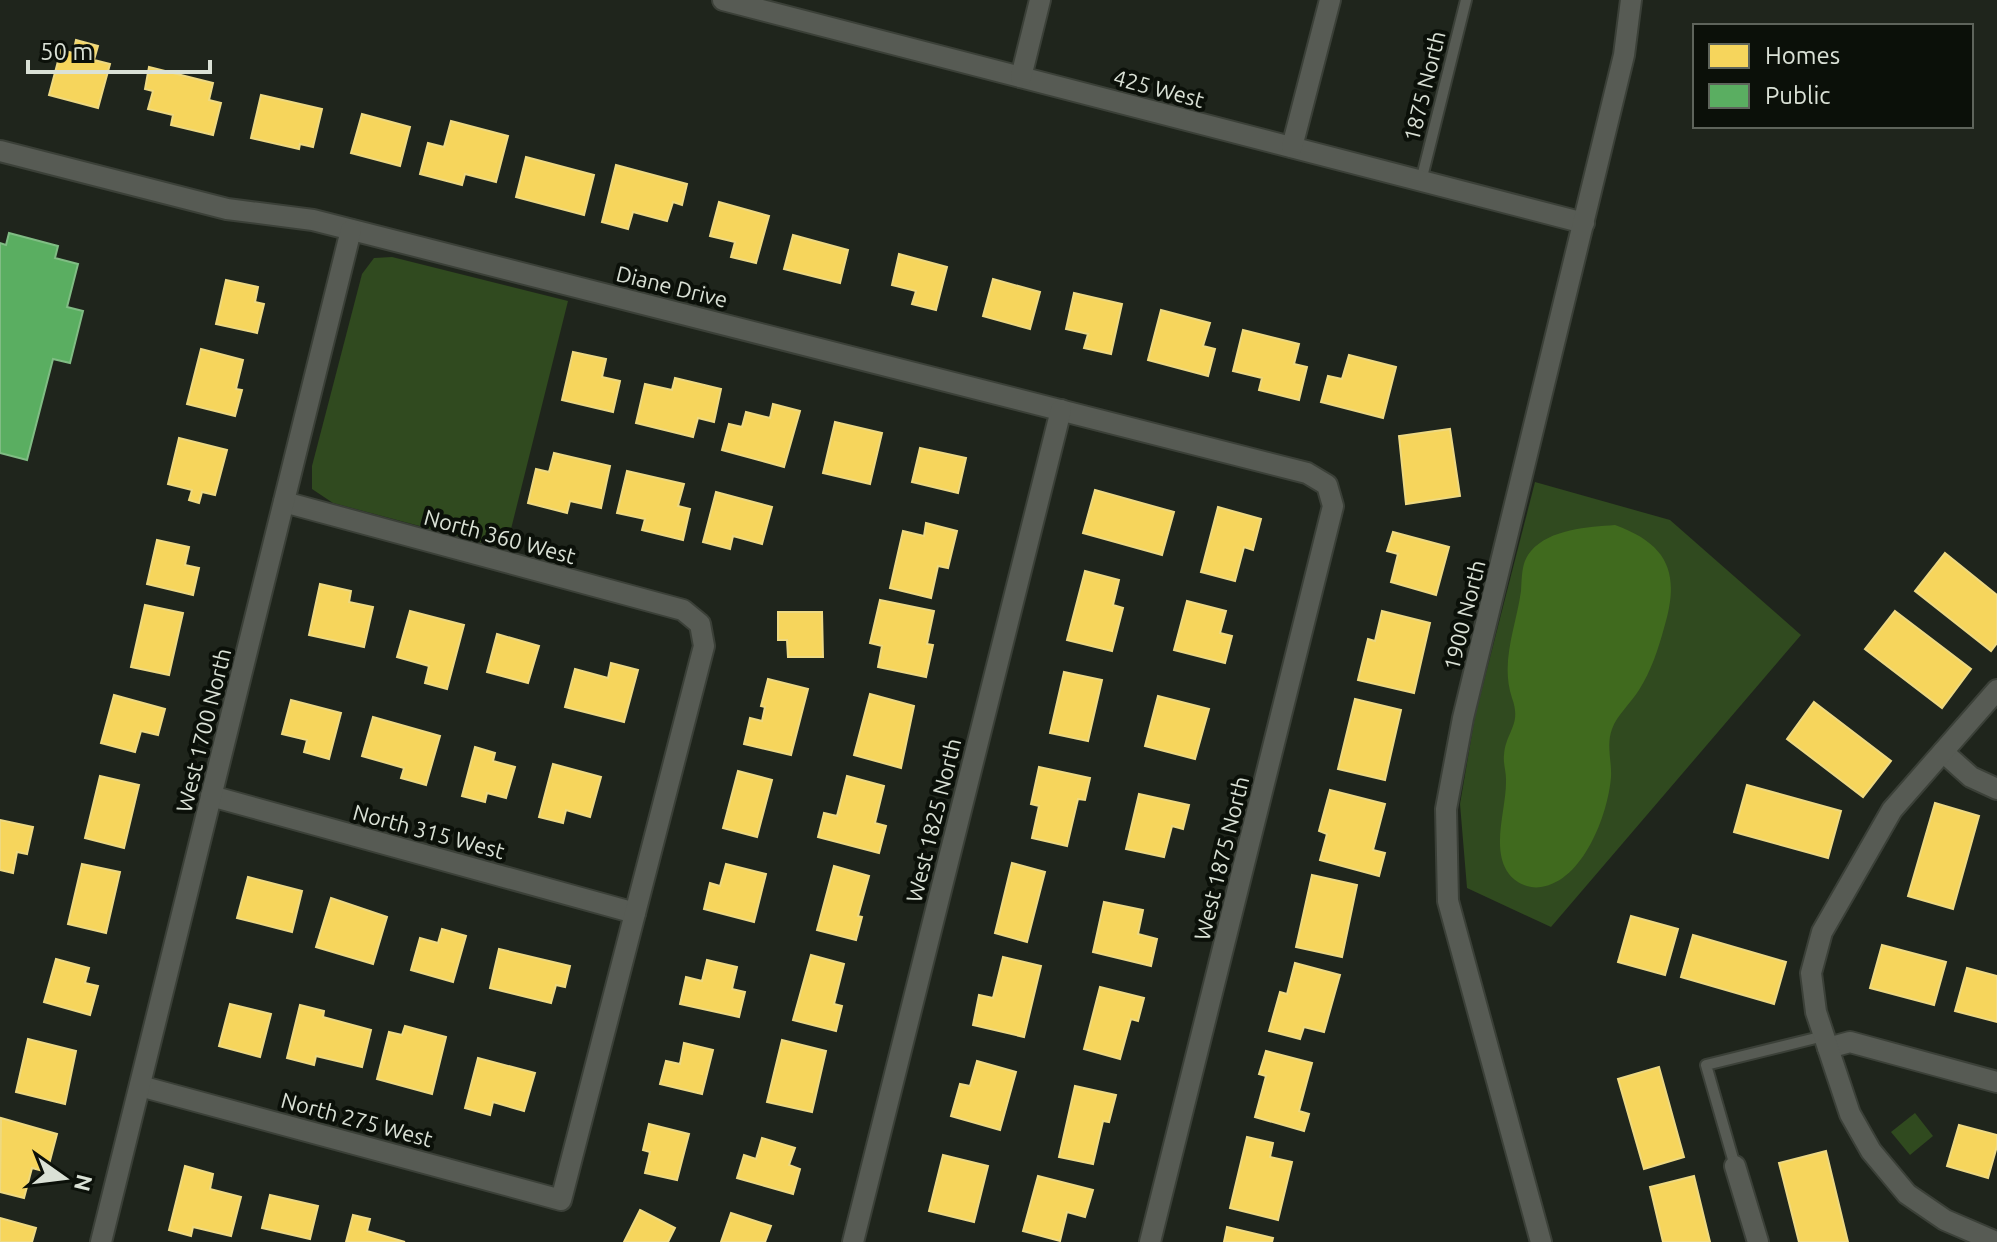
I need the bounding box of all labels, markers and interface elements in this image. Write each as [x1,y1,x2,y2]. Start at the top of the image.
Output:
scale bar [28,24,210,74]
legend [1693,24,1973,128]
street label: 1875 North [1398,28,1450,144]
text: 50 m [40,38,93,65]
text: Homes [1765,42,1840,69]
street label: 425 West [1111,64,1207,112]
text: Public [1765,82,1830,109]
street label: Diane Drive [614,260,730,312]
street label: North 360 West [422,504,579,568]
street label: 1900 North [1438,557,1490,673]
street label: West 1700 North [171,645,235,815]
street label: West 1825 North [901,735,965,905]
street label: West 1875 North [1189,773,1253,943]
street label: North 315 West [351,799,508,863]
street label: North 275 West [279,1087,436,1151]
north arrow [24,1138,104,1218]
text: N [70,1172,98,1194]

